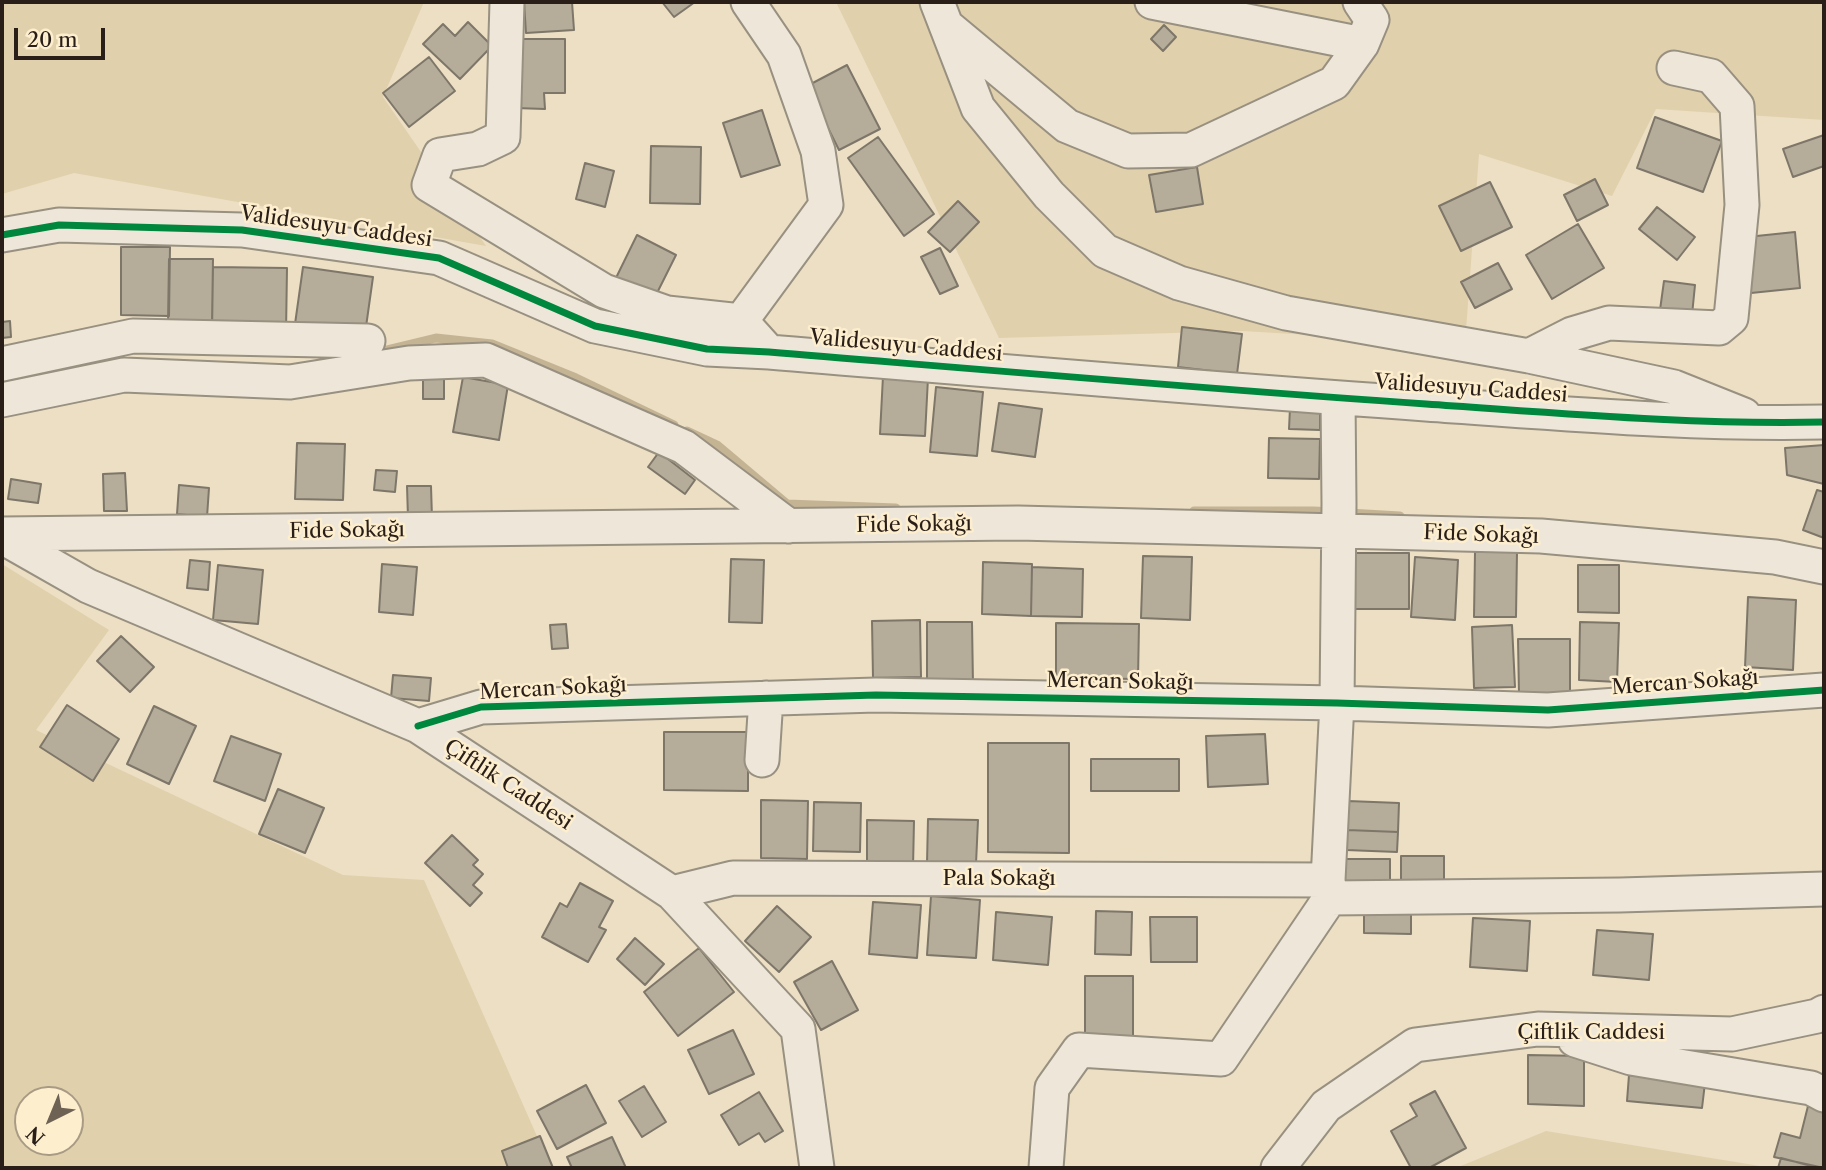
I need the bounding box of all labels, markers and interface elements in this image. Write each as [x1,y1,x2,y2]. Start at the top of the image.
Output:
scale bar [18,14,108,58]
text: 20 m [27,27,78,52]
street label: Validesuyu Caddesi [238,201,434,253]
street label: Validesuyu Caddesi [808,325,1004,367]
street label: Validesuyu Caddesi [1373,370,1569,408]
street label: Fide Sokağı [856,511,972,539]
street label: Fide Sokağı [289,517,405,545]
street label: Fide Sokağı [1423,520,1539,550]
street label: Mercan Sokağı [1611,665,1759,701]
street label: Mercan Sokağı [1046,668,1194,696]
street label: Mercan Sokağı [479,673,627,705]
street label: Çiftlik Caddesi [439,734,577,836]
street label: Pala Sokağı [942,866,1056,892]
street label: Çiftlik Caddesi [1517,1020,1665,1046]
north arrow [14,1086,84,1156]
text: N [22,1121,50,1149]

